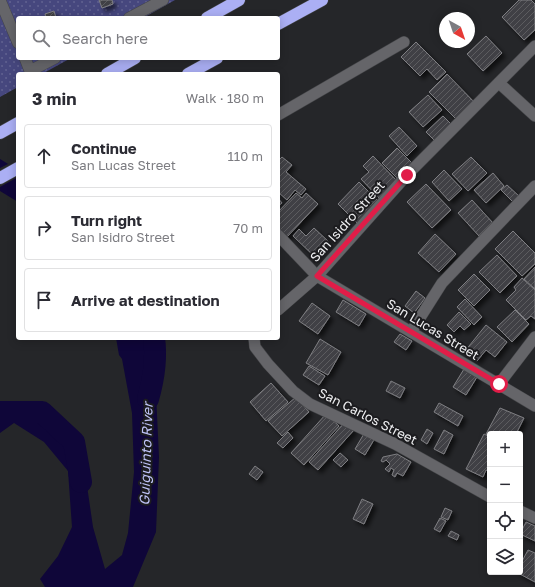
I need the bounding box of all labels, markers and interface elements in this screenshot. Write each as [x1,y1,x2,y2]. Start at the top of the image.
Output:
north arrow [439,12,475,48]
search box [16,16,280,60]
icon: search [30,27,52,49]
text: Search here [62,29,148,47]
text: 3 min [32,88,76,109]
text: Walk · 180 m [186,90,264,106]
text: Continue [71,139,137,157]
icon: ahead [33,145,55,167]
text: 110 m [228,148,263,164]
text: San Lucas Street [71,157,176,173]
route end [398,166,416,184]
street label: San Isidro Street [306,177,388,265]
text: Turn right [71,211,142,229]
icon: right [33,217,55,239]
text: 70 m [233,220,263,236]
text: San Isidro Street [71,229,175,245]
icon: arrive [33,289,55,311]
text: Arrive at destination [71,291,220,309]
street label: San Lucas Street [384,295,482,363]
route start [490,375,508,393]
street label: San Carlos Street [316,384,420,448]
water label: Guiguinto River [135,400,156,506]
map controls [487,431,523,575]
button: + [487,431,523,467]
button: − [487,467,523,503]
button: locate [487,503,523,539]
button: layers [487,539,523,575]

